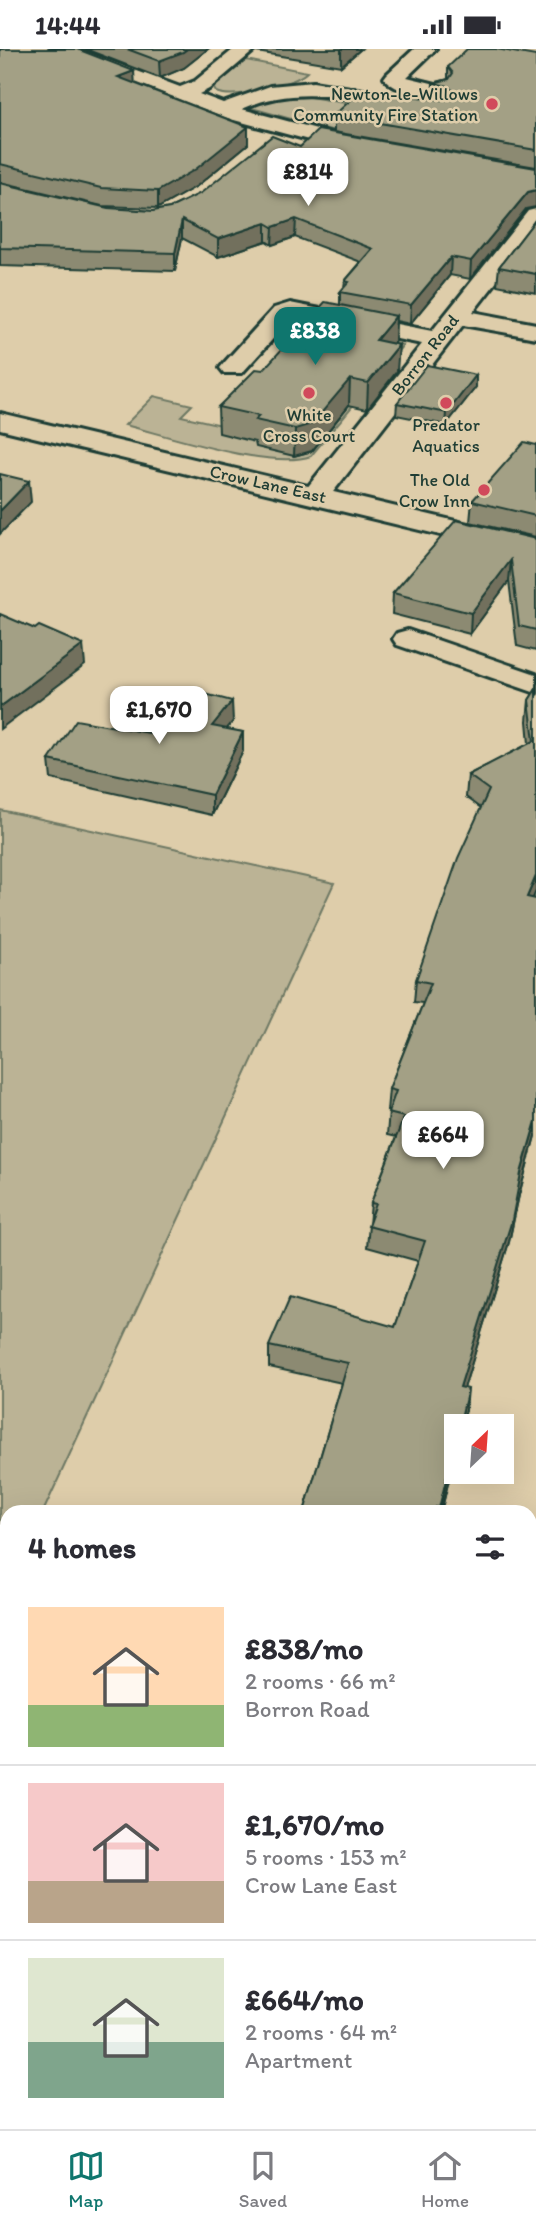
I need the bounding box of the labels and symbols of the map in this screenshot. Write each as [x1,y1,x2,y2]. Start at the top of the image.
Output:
place label: Newton-le-Willows Community Fire Station [293,83,478,126]
marker: Newton-le-Willows Community Fire Station [484,96,500,112]
pin: £814 [267,149,349,208]
pin: £838 [274,307,356,367]
street label: Borron Road [386,310,464,400]
marker: White Cross Court [301,385,317,401]
marker: Predator Aquatics [438,395,454,411]
place label: White Cross Court [263,404,356,447]
place label: Predator Aquatics [412,414,481,457]
street label: Crow Lane East [208,460,329,508]
place label: The Old Crow Inn [399,469,470,512]
marker: The Old Crow Inn [476,482,492,498]
pin: £1,670 [102,687,216,746]
pin: £664 [402,1111,484,1171]
north arrow [444,1414,514,1484]

